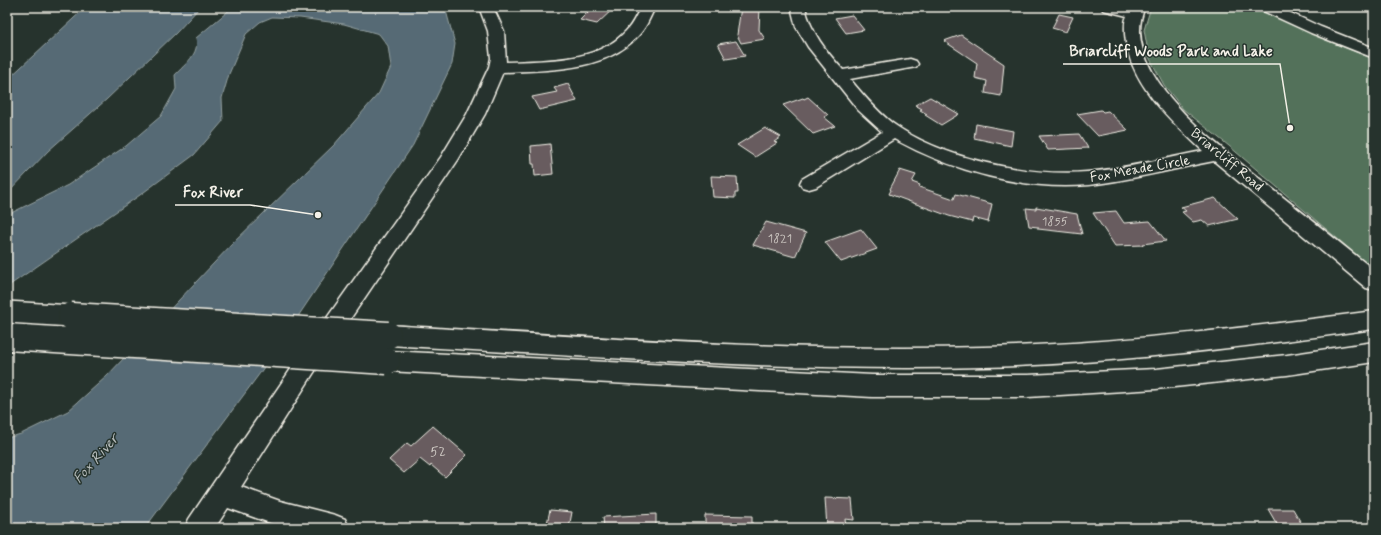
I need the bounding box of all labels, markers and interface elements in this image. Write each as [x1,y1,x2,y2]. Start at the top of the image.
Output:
callout: Briarcliff Woods Park and Lake [1063,37,1280,64]
text: Briarcliff Woods Park and Lake [1069,42,1273,62]
street label: Briarcliff Road [1187,124,1267,196]
street label: Fox Meade Circle [1089,151,1192,187]
callout: Fox River [175,178,250,205]
text: Fox River [183,183,244,203]
house number: 1855 [1042,214,1068,230]
house number: 1821 [768,231,792,247]
water label: Fox River [69,429,125,488]
house number: 52 [430,443,446,461]

